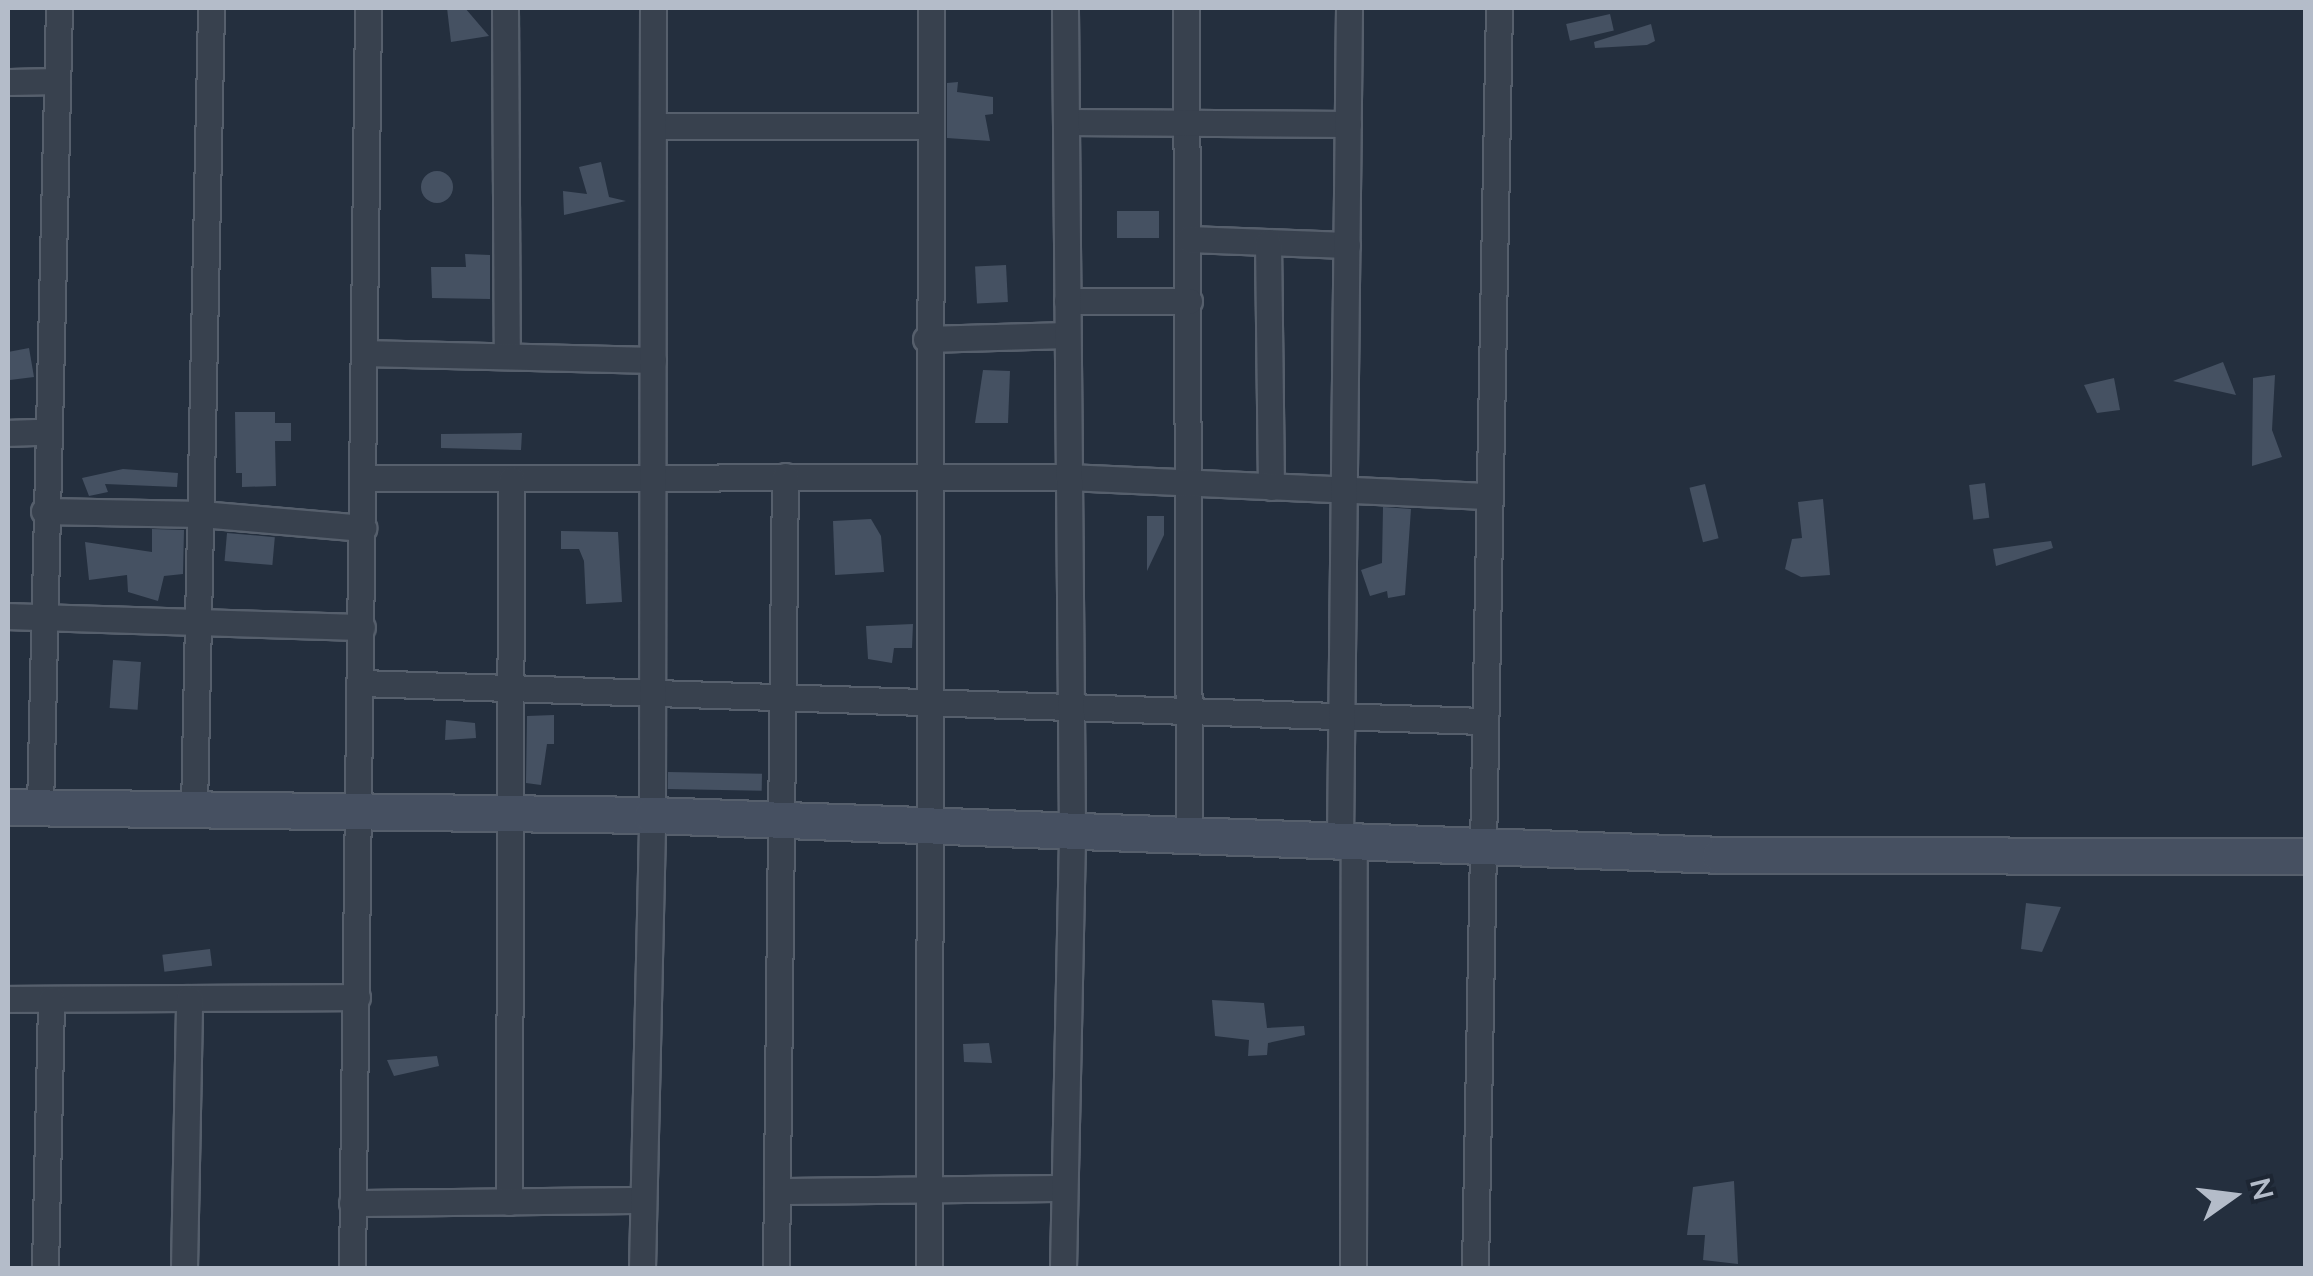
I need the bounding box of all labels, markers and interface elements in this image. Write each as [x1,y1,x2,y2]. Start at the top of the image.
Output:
north arrow [2183,1146,2283,1246]
text: N [2243,1174,2282,1203]

